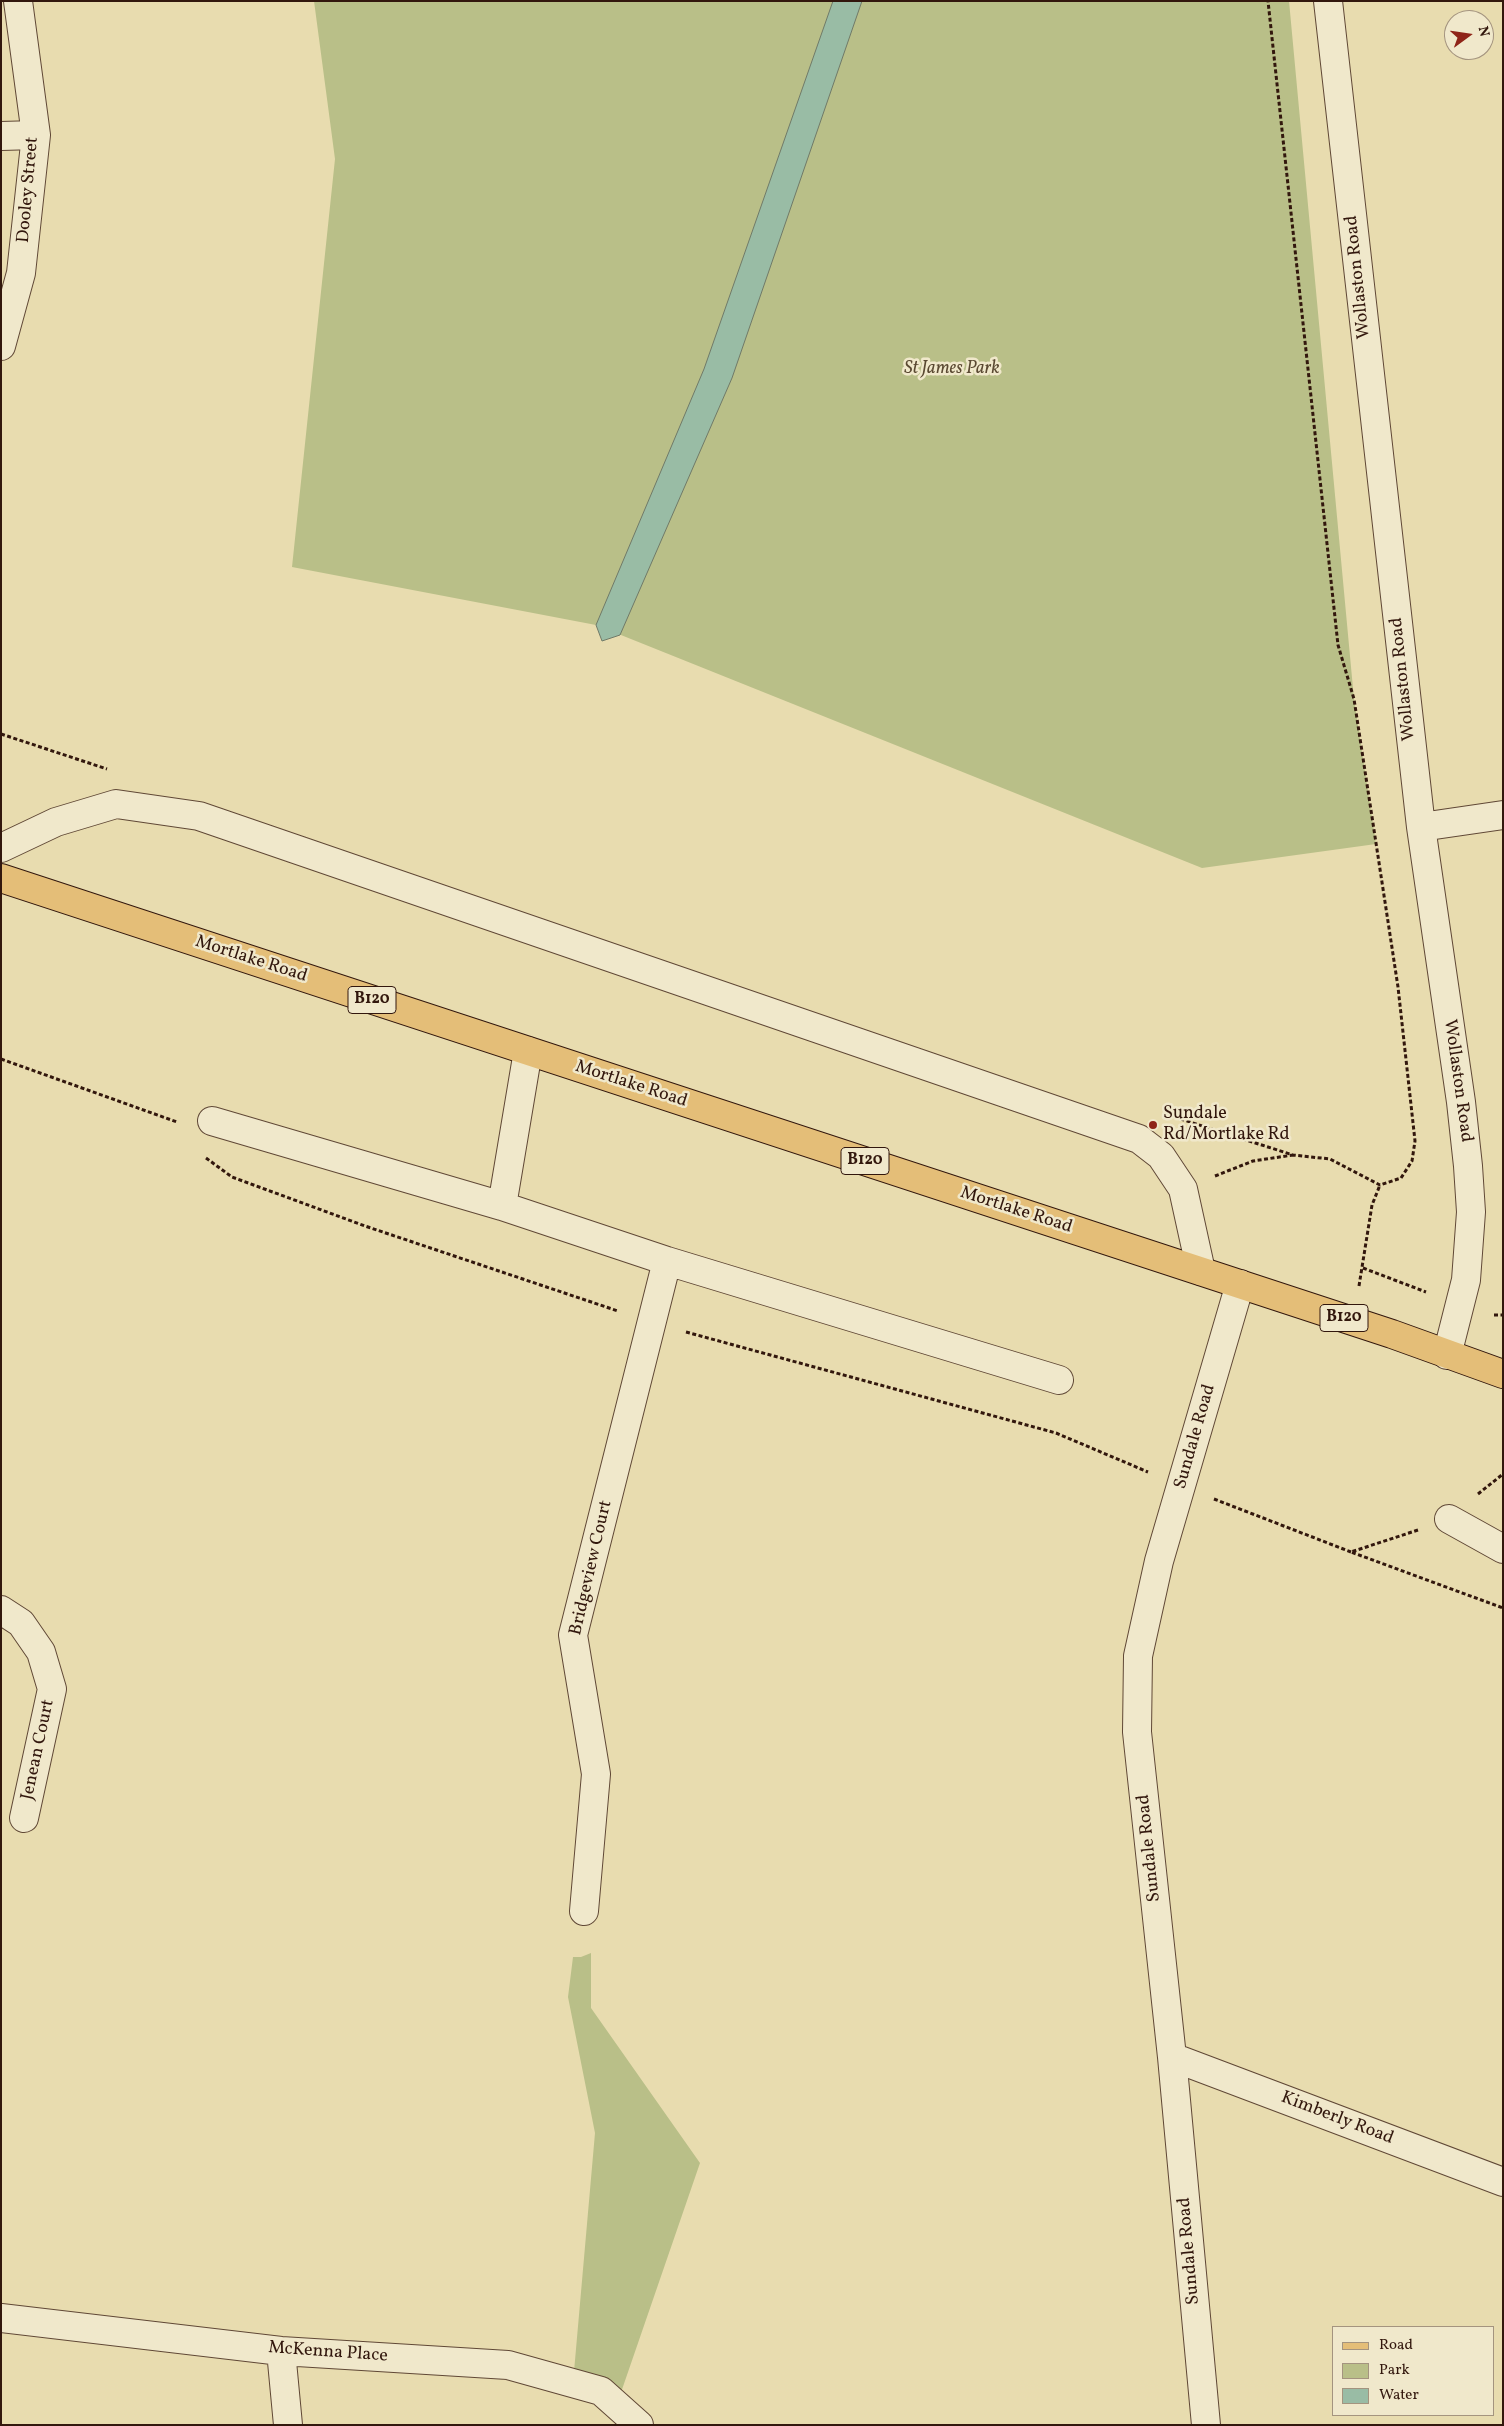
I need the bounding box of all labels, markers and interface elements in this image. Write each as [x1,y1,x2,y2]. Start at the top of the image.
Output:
north arrow [1444,10,1494,60]
text: N [1473,24,1494,39]
street label: Dooley Street [14,136,44,244]
street label: Wollaston Road [1342,214,1376,340]
park label: St James Park [904,359,1000,381]
street label: Wollaston Road [1387,616,1421,742]
street label: Mortlake Road [192,932,310,988]
road number: B120 [348,986,396,1014]
street label: Wollaston Road [1438,1018,1476,1144]
street label: Mortlake Road [572,1057,690,1113]
place label: Sundale Rd/Mortlake Rd [1163,1104,1290,1146]
marker: Sundale Rd/Mortlake Rd [1147,1119,1159,1131]
road number: B120 [841,1148,889,1174]
street label: Mortlake Road [957,1183,1075,1239]
road number: B120 [1320,1305,1368,1332]
street label: Sundale Road [1171,1382,1221,1492]
street label: Bridgeview Court [566,1498,618,1638]
street label: Jenean Court [18,1698,60,1802]
street label: Sundale Road [1134,1793,1166,1903]
street label: Kimberly Road [1278,2088,1396,2150]
street label: Sundale Road [1175,2196,1205,2306]
legend [1332,2326,1494,2416]
text: Road [1379,2335,1413,2356]
street label: McKenna Place [267,2338,389,2368]
text: Park [1379,2360,1410,2381]
text: Water [1379,2385,1419,2406]

